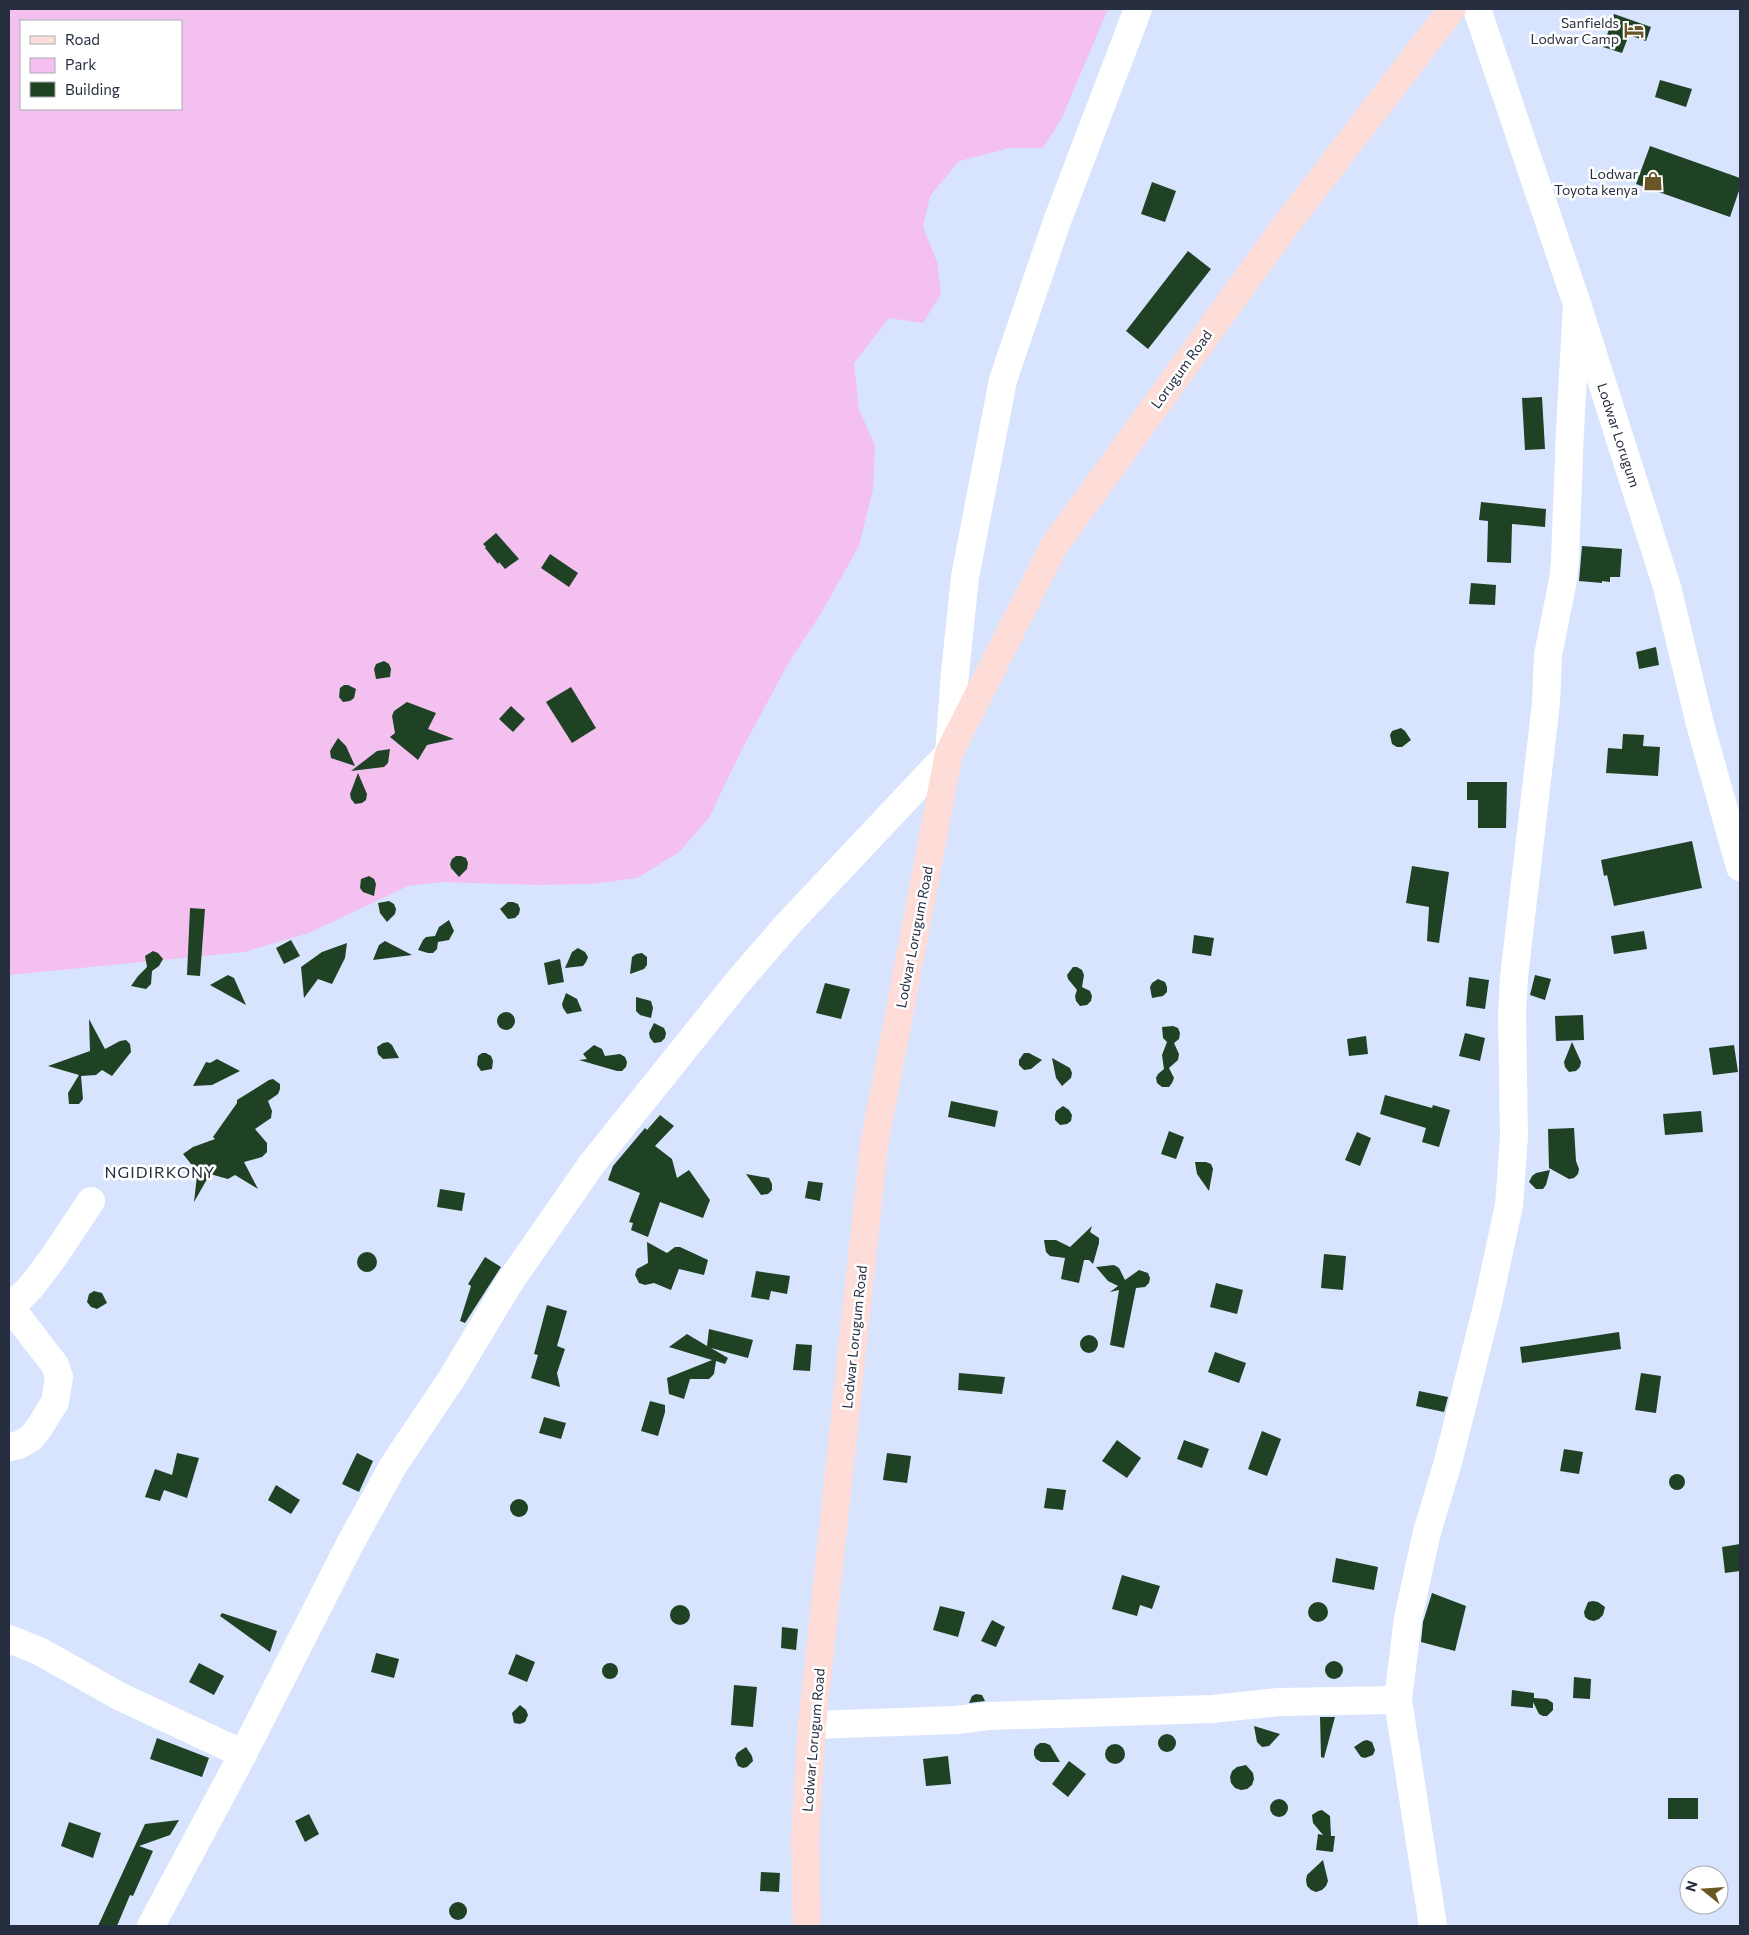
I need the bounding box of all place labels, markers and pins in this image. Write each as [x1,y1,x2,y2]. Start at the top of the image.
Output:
place label: Sanfields Lodwar Camp [1530,14,1619,47]
hotel icon: Sanfields Lodwar Camp [1623,19,1645,41]
place label: Lodwar Toyota kenya [1554,165,1638,198]
shop icon: Lodwar Toyota kenya [1642,170,1664,192]

